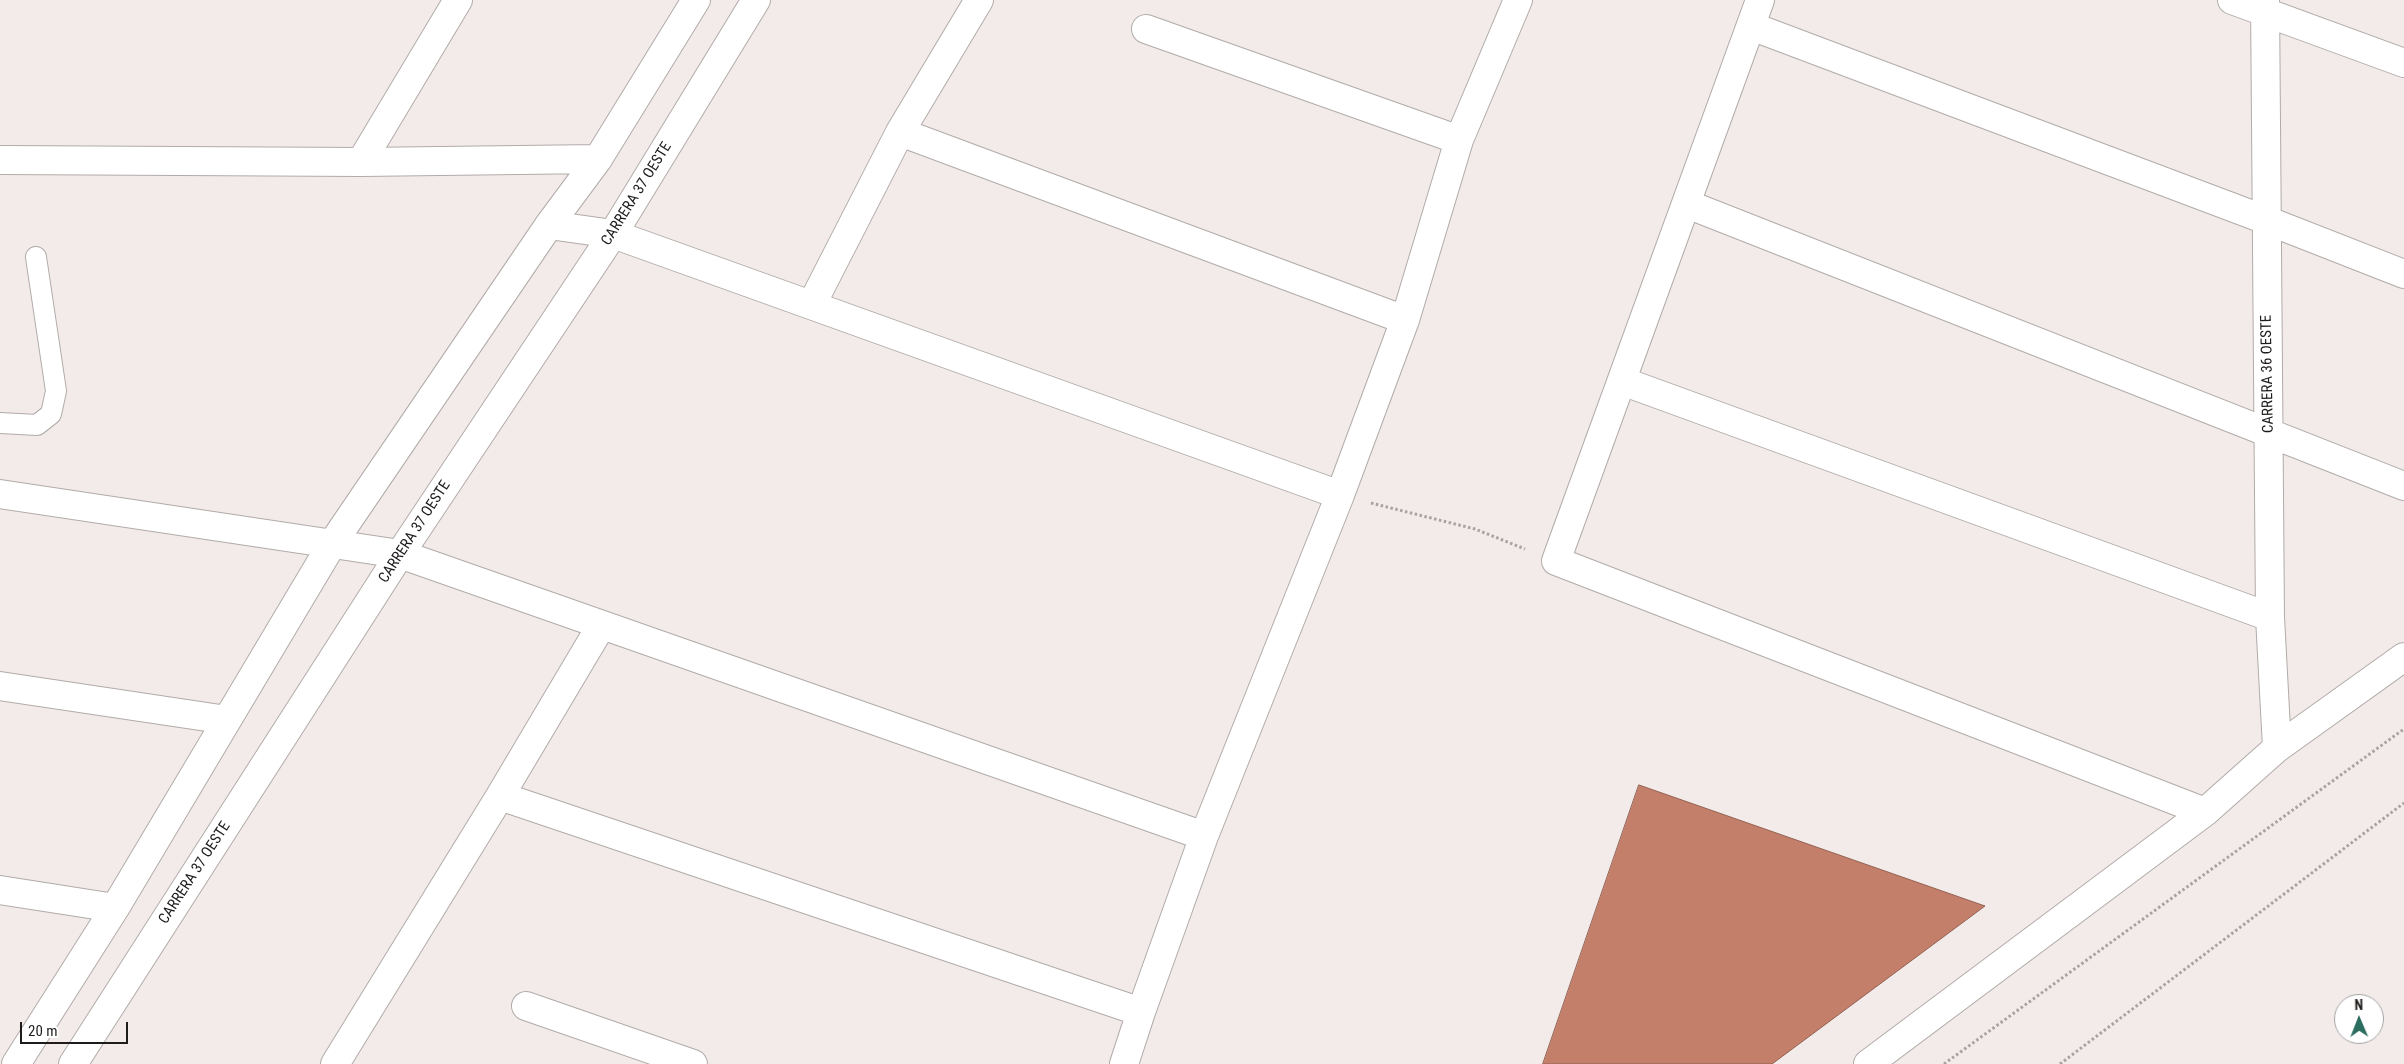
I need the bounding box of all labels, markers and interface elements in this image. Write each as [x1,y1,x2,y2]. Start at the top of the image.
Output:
street label: CARRERA 37 OESTE [598,139,676,249]
street label: CARRERA 36 OESTE [2258,315,2278,433]
street label: CARRERA 37 OESTE [375,477,455,587]
street label: CARRERA 37 OESTE [155,818,235,928]
north arrow [2334,994,2384,1044]
text: N [2354,997,2363,1013]
scale bar [22,1012,130,1044]
text: 20 m [28,1022,58,1040]

